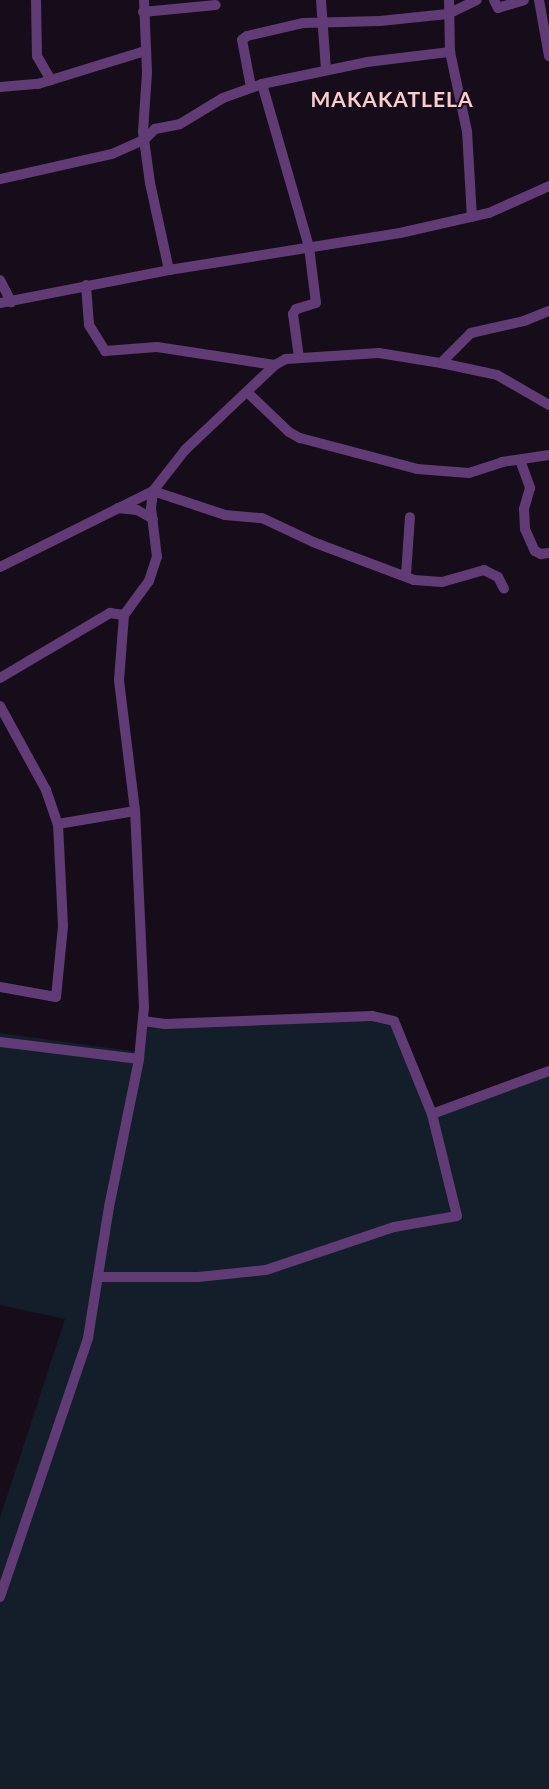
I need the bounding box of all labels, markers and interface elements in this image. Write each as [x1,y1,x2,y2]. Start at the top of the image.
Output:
district label: MAKAKATLELA [309,86,475,112]

